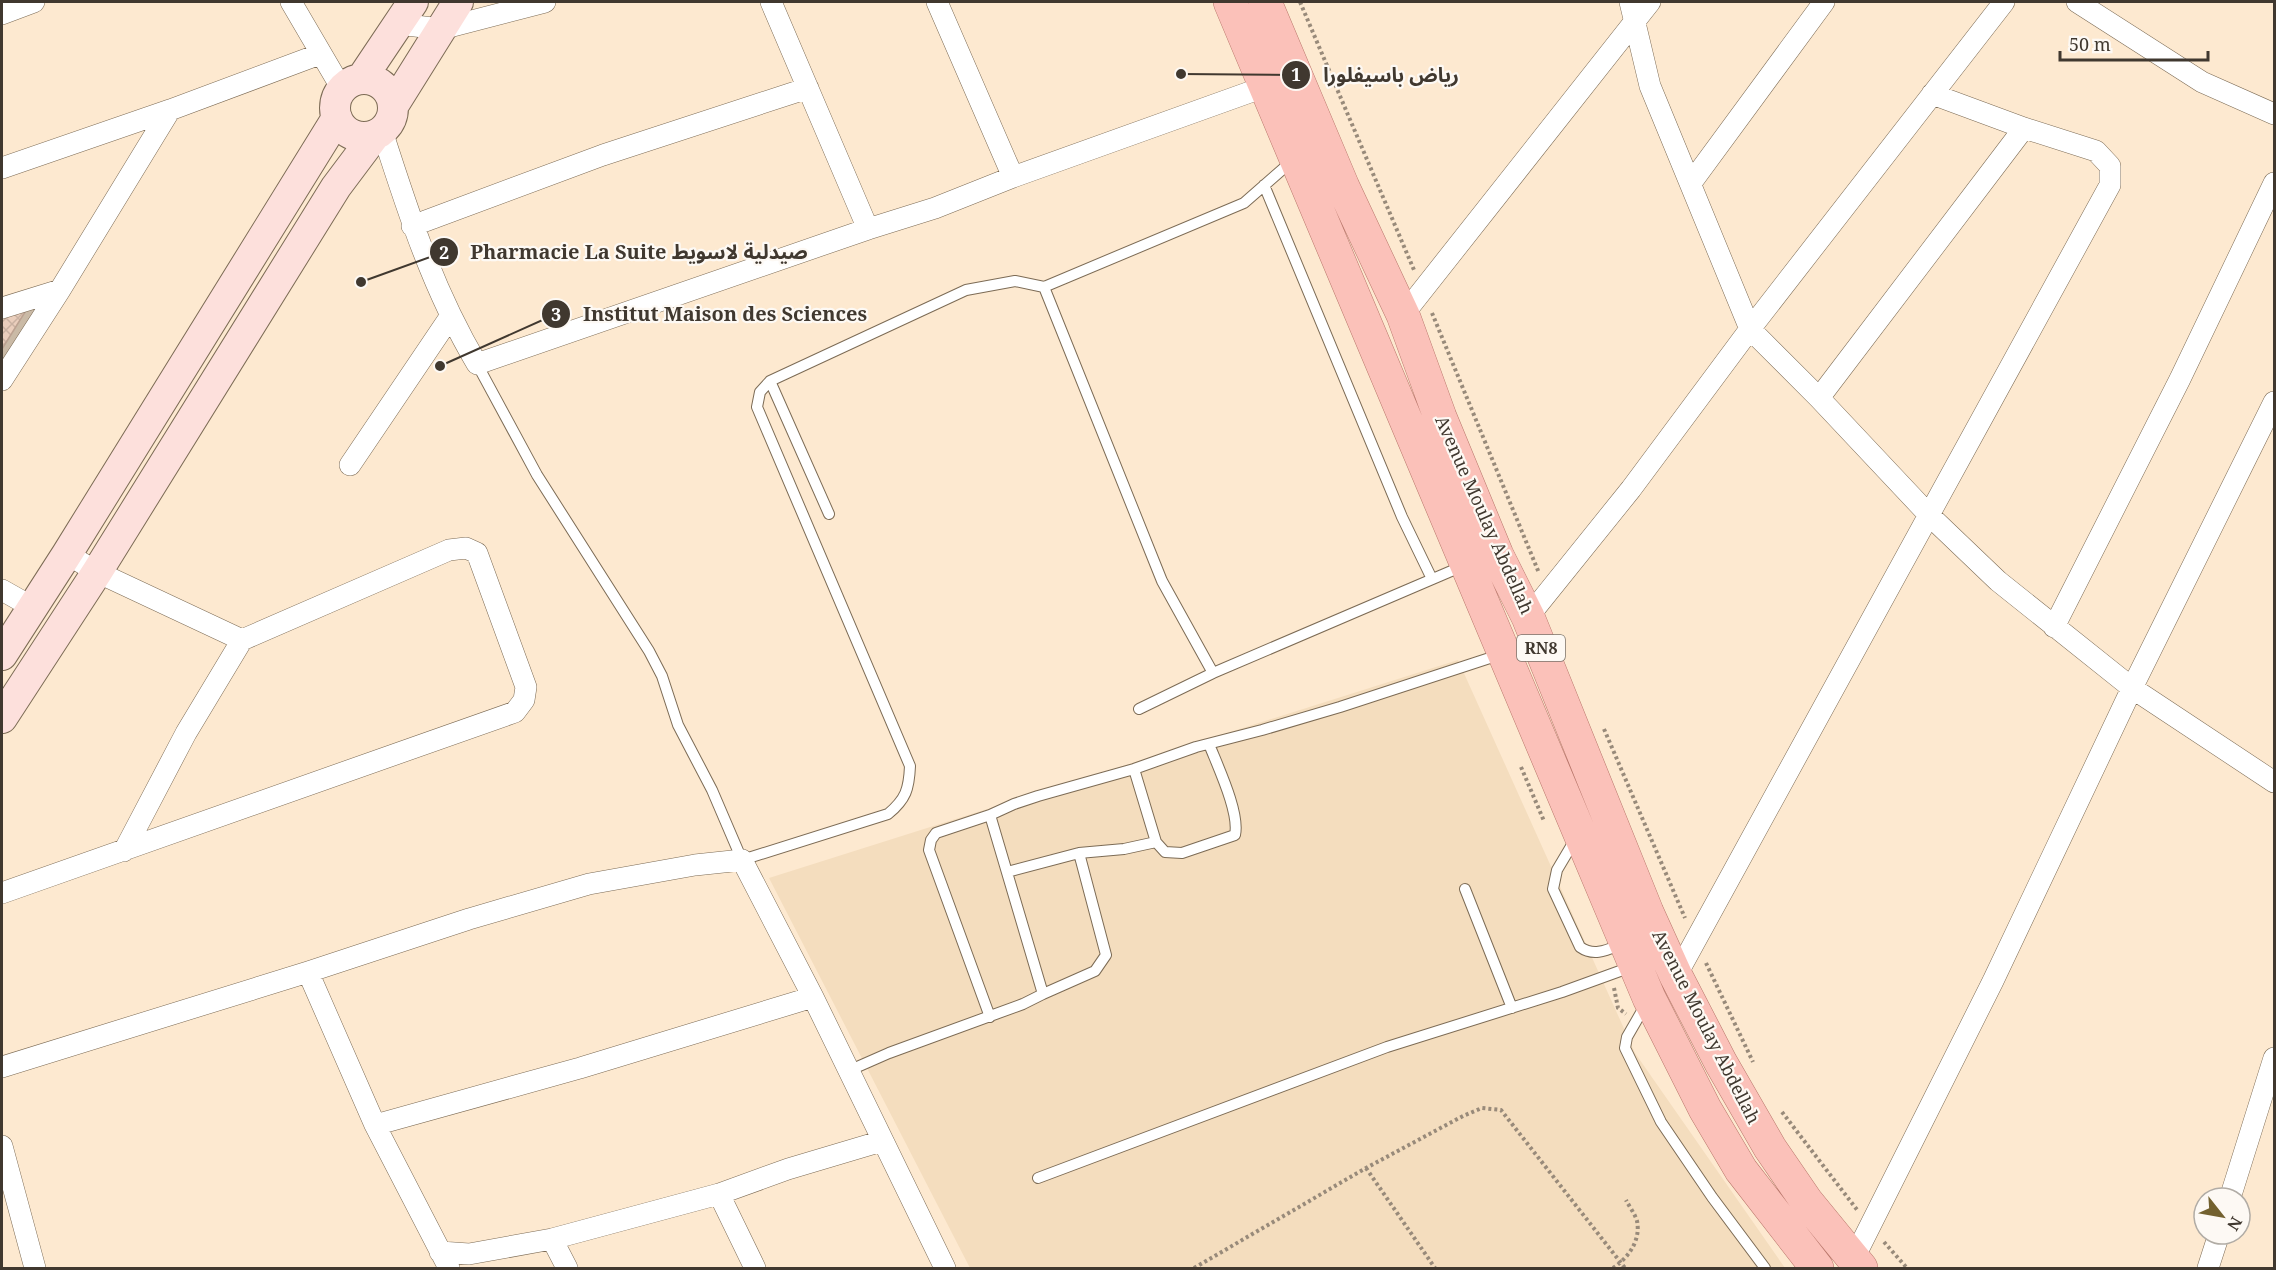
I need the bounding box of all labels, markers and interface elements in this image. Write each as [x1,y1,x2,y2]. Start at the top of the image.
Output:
scale bar [2060,24,2208,62]
text: 50 m [2069,32,2111,56]
callout: رياض باسيفلورا [1281,56,1471,94]
text: رياض باسيفلورا [1323,61,1459,88]
text: 1 [1291,62,1301,86]
callout: Pharmacie La Suite صيدلية لاسويط [429,233,820,271]
text: Pharmacie La Suite صيدلية لاسويط [470,238,808,265]
text: 2 [439,240,449,264]
callout: Institut Maison des Sciences [541,295,879,333]
text: Institut Maison des Sciences [583,300,867,327]
text: 3 [551,302,561,326]
street label: Avenue Moulay Abdellah [1430,411,1540,618]
road number: RN8 [1517,635,1565,661]
street label: Avenue Moulay Abdellah [1647,925,1766,1128]
north arrow [2192,1186,2252,1246]
text: N [2222,1213,2248,1235]

